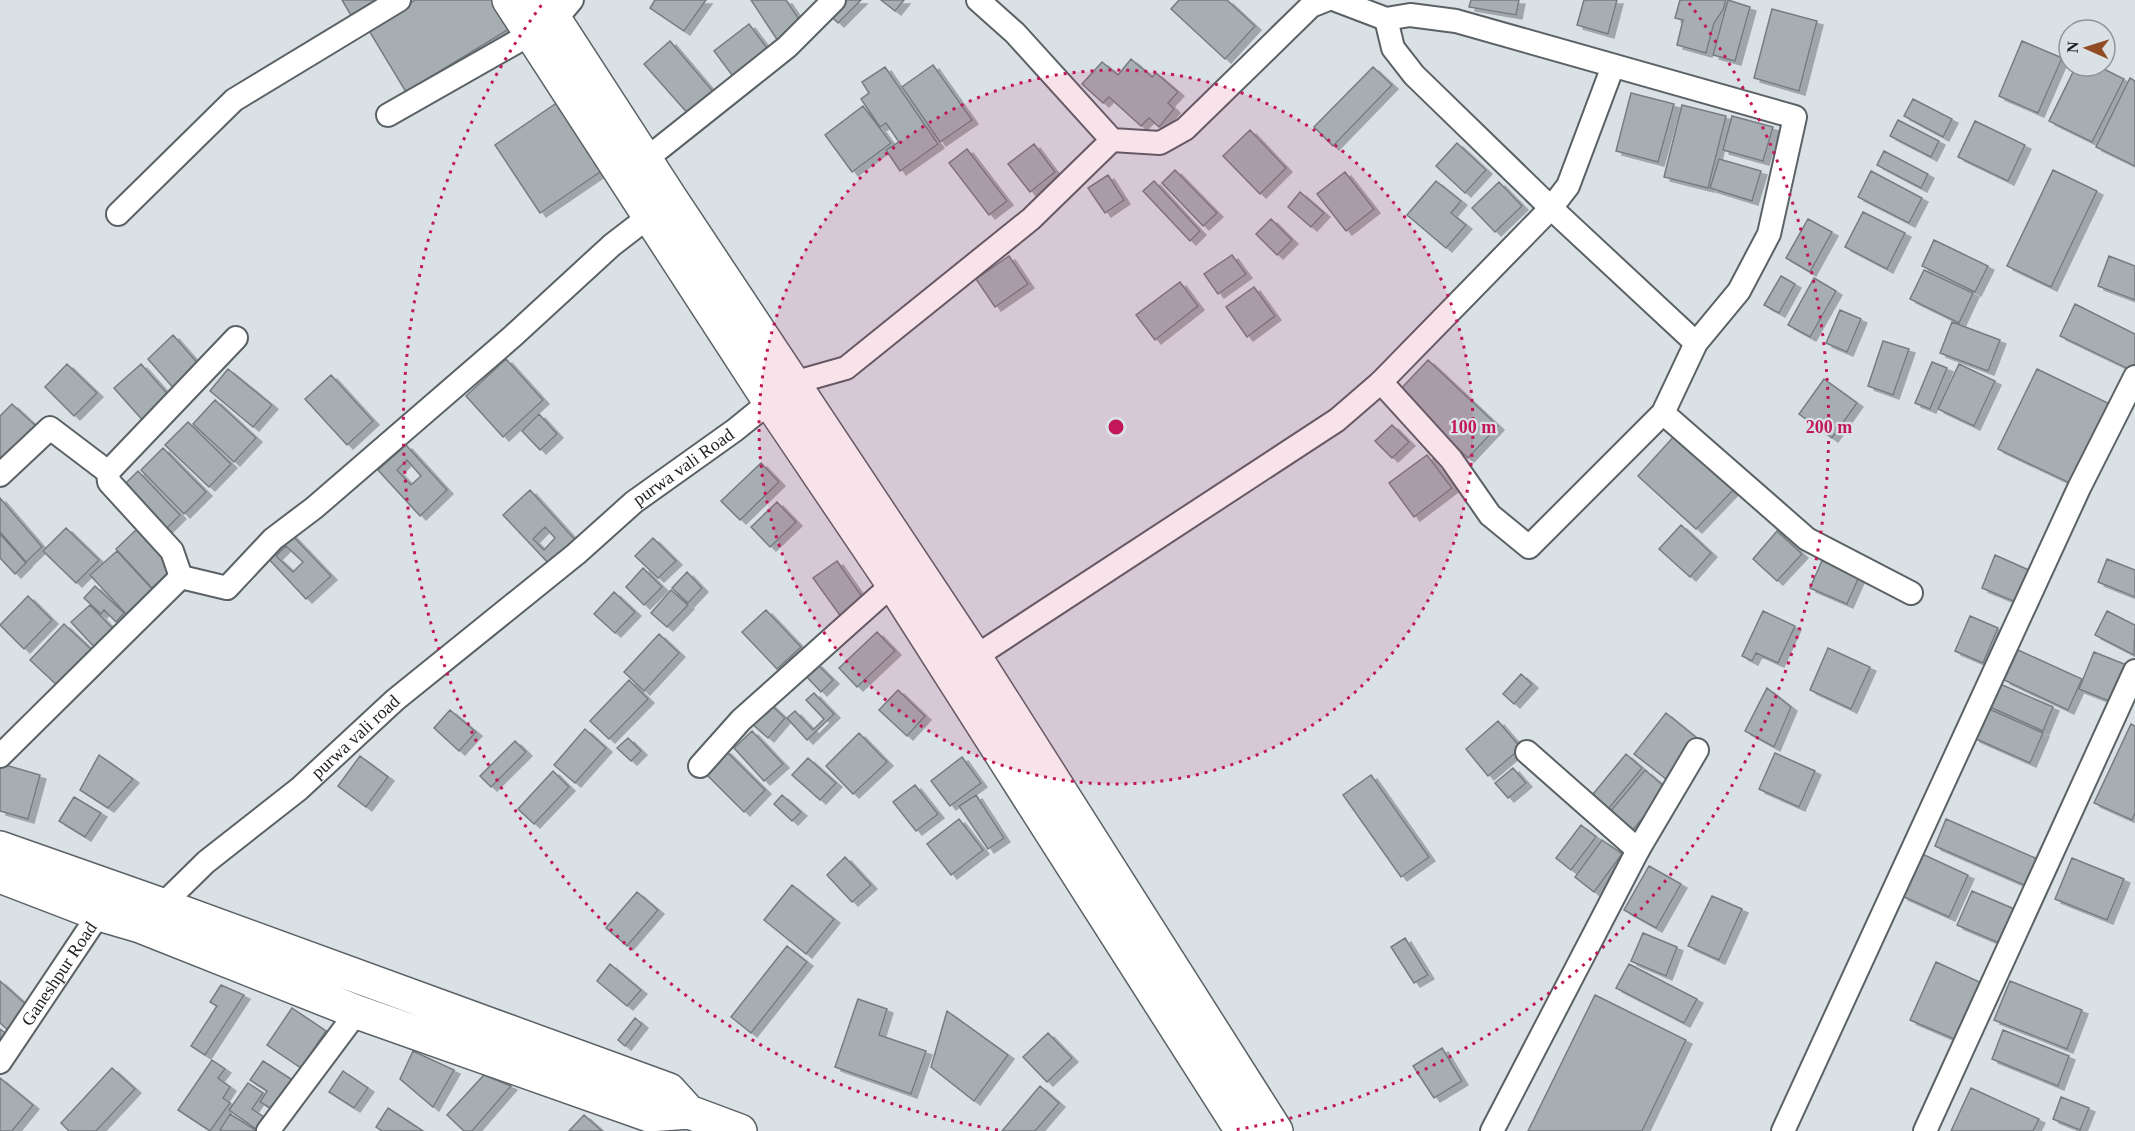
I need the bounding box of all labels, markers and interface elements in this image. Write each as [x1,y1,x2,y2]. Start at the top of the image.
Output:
north arrow [2057,18,2117,78]
text: N [2064,41,2081,53]
centre of rings [1106,417,1126,437]
text: 100 m [1450,417,1496,437]
text: 200 m [1806,417,1852,437]
street label: purwa vali Road [629,424,738,510]
street label: purwa vali road [307,691,404,782]
street label: Ganeshpur Road [17,918,101,1030]

